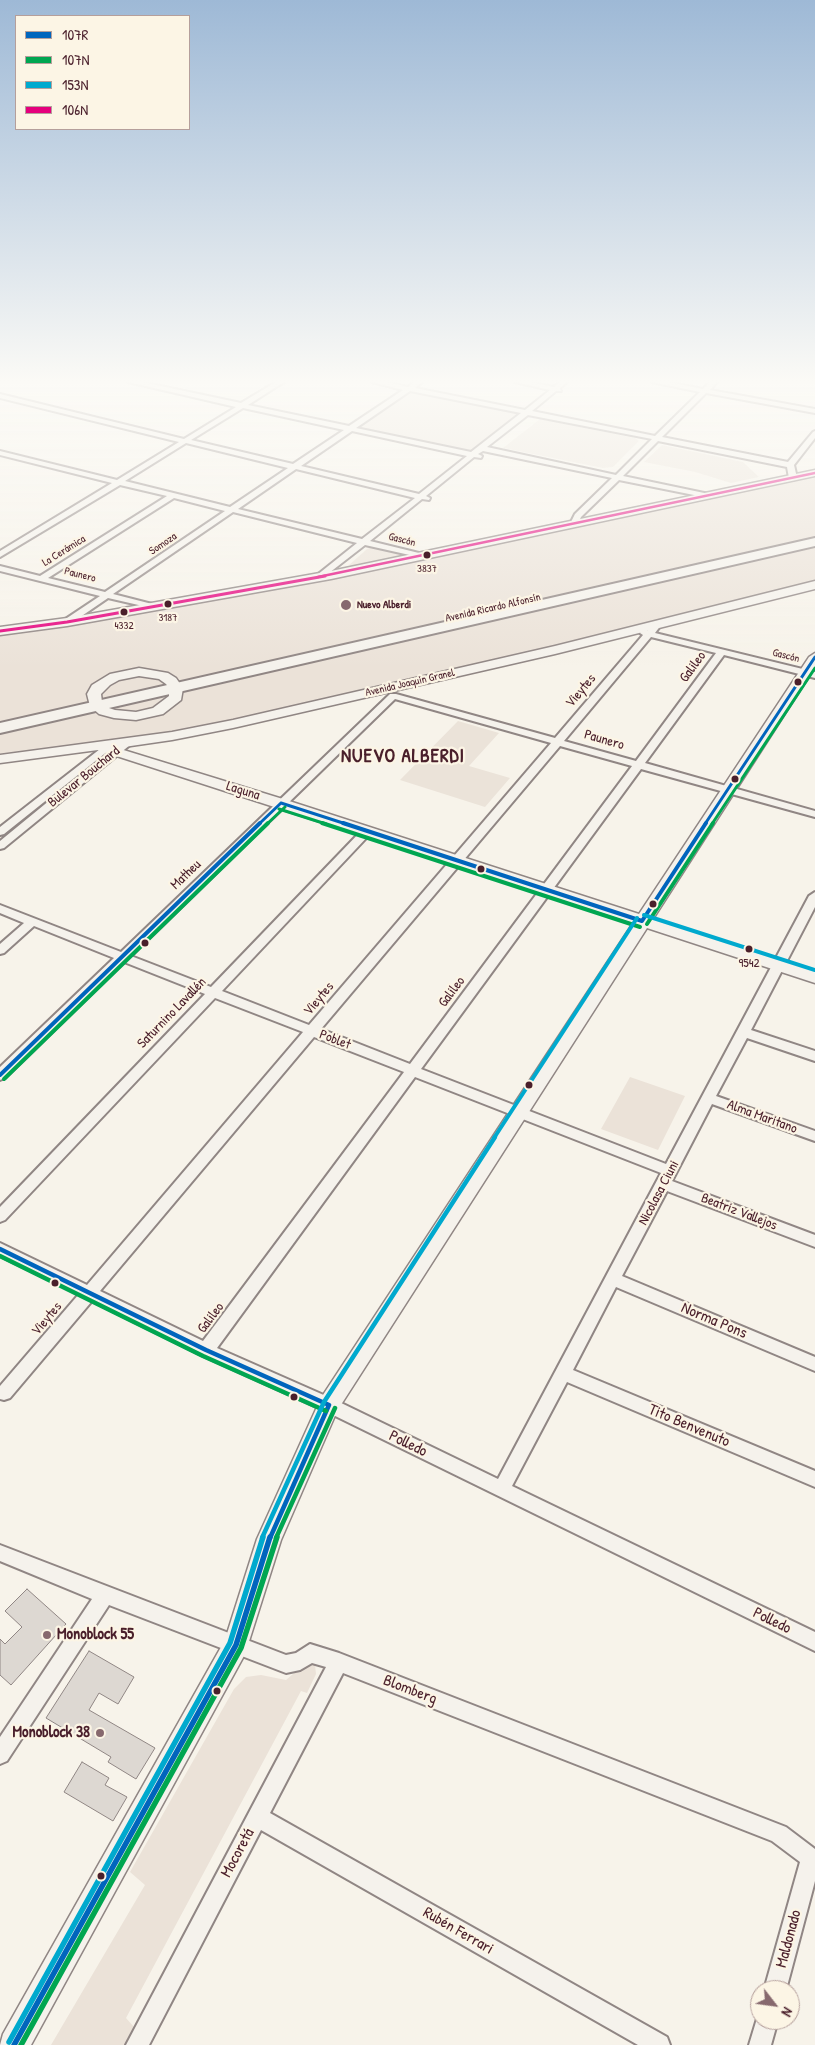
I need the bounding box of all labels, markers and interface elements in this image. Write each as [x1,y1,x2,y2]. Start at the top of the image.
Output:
legend [15,15,190,130]
text: 107R [62,24,88,45]
text: 107N [62,49,90,70]
text: 153N [62,74,89,95]
text: 106N [62,99,88,120]
street label: Somoza [147,530,179,558]
street label: Gascón [387,530,417,550]
street label: La Cerámica [40,533,88,569]
marker: 3837 [422,550,432,560]
place label: 3837 [417,562,437,576]
street label: Paunero [63,565,97,585]
street label: Avenida Ricardo Alfonsín [444,591,542,625]
marker: Nuevo Alberdi [339,598,353,612]
place label: Nuevo Alberdi [357,598,411,612]
marker: 3187 [163,599,173,609]
marker: 4332 [119,607,129,617]
place label: 3187 [158,611,178,625]
place label: 4332 [114,619,134,633]
street label: Gascón [771,646,801,666]
street label: Galileo [676,648,710,686]
street label: Avenida Joaquín Granel [364,666,456,700]
street label: Vieytes [562,671,600,711]
unlabelled marker [793,677,803,687]
street label: Paunero [582,726,626,754]
street label: Bulevar Bouchard [45,743,123,811]
district label: NUEVO ALBERDI [339,746,467,768]
unlabelled marker [730,774,740,784]
street label: Laguna [224,778,262,804]
street label: Matheu [167,857,205,893]
unlabelled marker [476,864,486,874]
unlabelled marker [648,899,658,909]
unlabelled marker [140,938,150,948]
marker: 9542 [744,944,754,954]
place label: 9542 [738,956,760,972]
street label: Galileo [435,973,469,1011]
street label: Saturnino Lavallén [134,974,210,1052]
street label: Vieytes [300,979,338,1019]
street label: Poblet [317,1026,353,1054]
unlabelled marker [524,1080,534,1090]
street label: Alma Maritano [725,1097,799,1137]
street label: Nicolasa Ciuni [635,1158,683,1228]
street label: Beatriz Vallejos [699,1190,779,1234]
unlabelled marker [50,1278,60,1288]
street label: Vieytes [28,1299,66,1339]
street label: Galileo [194,1299,228,1337]
street label: Norma Pons [678,1299,750,1343]
unlabelled marker [289,1392,299,1402]
street label: Tito Benvenuto [645,1400,733,1452]
street label: Polledo [386,1427,430,1461]
street label: Polledo [750,1604,794,1638]
place label: Monoblock 55 [57,1625,134,1645]
marker: Monoblock 55 [41,1629,53,1641]
street label: Blomberg [380,1671,440,1709]
unlabelled marker [212,1686,222,1696]
place label: Monoblock 38 [12,1723,90,1743]
marker: Monoblock 38 [94,1727,106,1739]
street label: Mocoretá [217,1825,259,1881]
unlabelled marker [96,1871,106,1881]
street label: Rubén Ferrari [419,1903,497,1959]
street label: Maldonado [772,1908,806,1970]
north arrow [750,1980,800,2030]
text: N [777,2004,798,2020]

